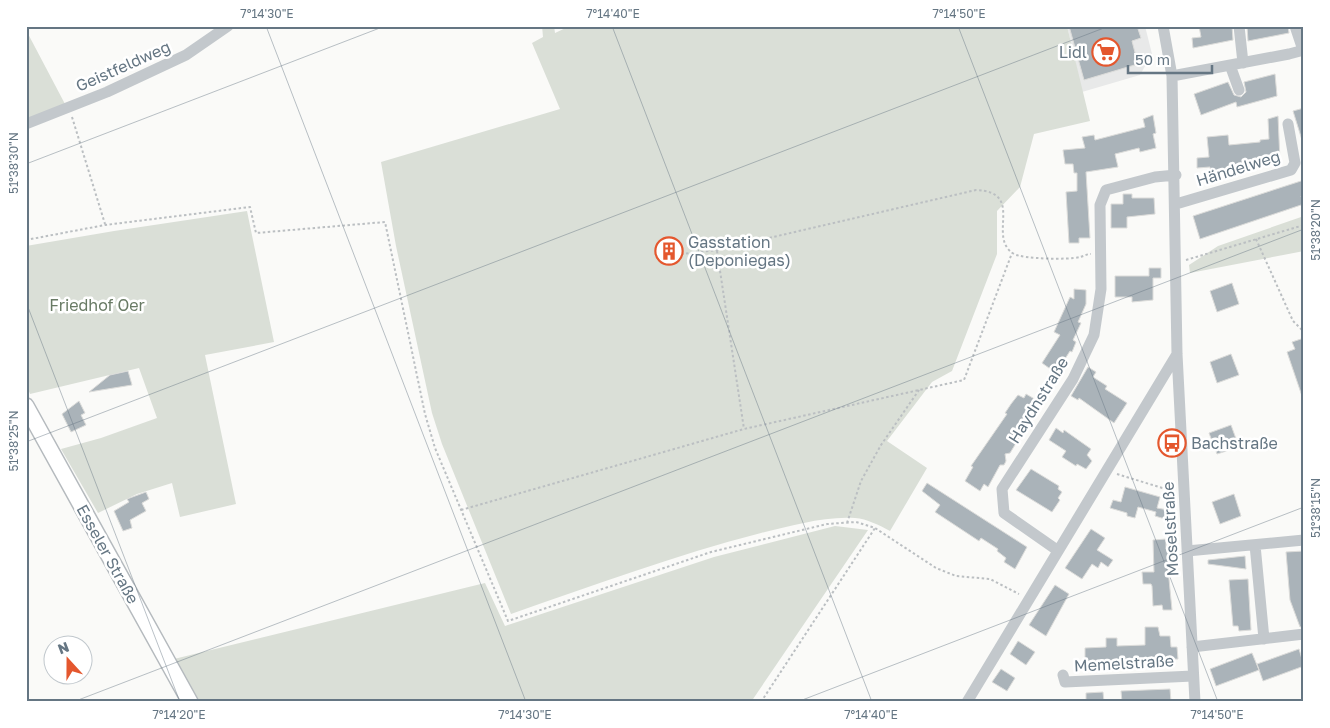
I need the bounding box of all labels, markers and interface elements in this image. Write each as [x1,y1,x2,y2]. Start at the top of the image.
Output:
text: 7°14'30"E [240,6,294,21]
text: 7°14'40"E [586,6,640,21]
text: 7°14'50"E [932,6,986,21]
street label: Geistfeldweg [73,36,173,96]
supermarket icon: Lidl [1091,37,1121,67]
place label: Lidl [1059,42,1087,62]
scale bar [1128,42,1211,74]
text: 50 m [1135,50,1170,68]
text: 51°38'30"N [6,132,21,194]
street label: Händelweg [1193,146,1283,190]
text: 51°38'20"N [1308,199,1323,261]
place label: Gasstation (Deponiegas) [688,232,791,270]
building icon: Gasstation (Deponiegas) [654,236,684,266]
park label: Friedhof Oer [49,295,145,315]
street label: Haydnstraße [1004,353,1072,447]
text: 51°38'25"N [6,410,21,472]
bus stop icon: Bachstraße [1157,428,1187,458]
place label: Bachstraße [1191,433,1278,453]
text: 51°38'15"N [1308,478,1323,538]
street label: Moselstraße [1158,481,1182,577]
street label: Esseler Straße [72,501,144,607]
north arrow [42,636,92,686]
text: N [55,638,71,657]
street label: Memelstraße [1073,650,1175,676]
text: 7°14'20"E [152,707,206,722]
text: 7°14'30"E [498,707,552,722]
text: 7°14'40"E [844,707,898,722]
text: 7°14'50"E [1190,707,1244,722]

